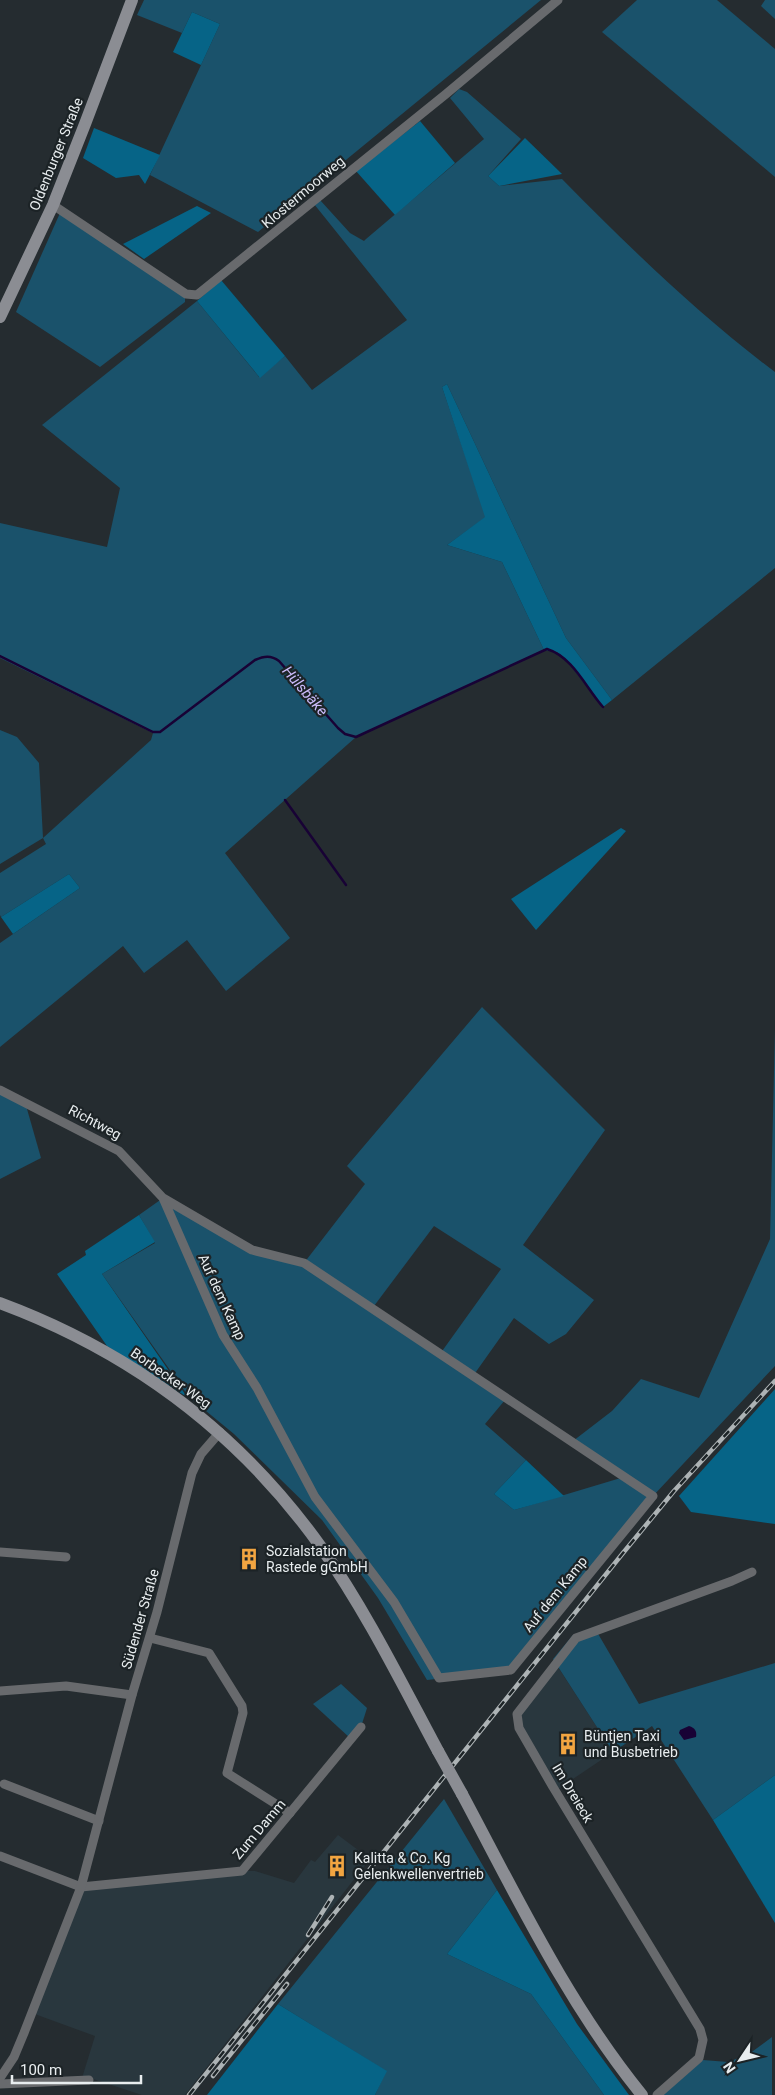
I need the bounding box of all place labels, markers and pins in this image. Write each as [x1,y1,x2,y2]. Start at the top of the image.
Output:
place label: Sozialstation Rastede gGmbH [266,1543,368,1575]
building icon: Sozialstation Rastede gGmbH [236,1546,262,1572]
place label: Büntjen Taxi und Busbetrieb [584,1728,678,1760]
building icon: Büntjen Taxi und Busbetrieb [555,1731,581,1757]
place label: Kalitta & Co. Kg Gelenkwellenvertrieb [354,1850,484,1882]
building icon: Kalitta & Co. Kg Gelenkwellenvertrieb [324,1853,350,1879]

